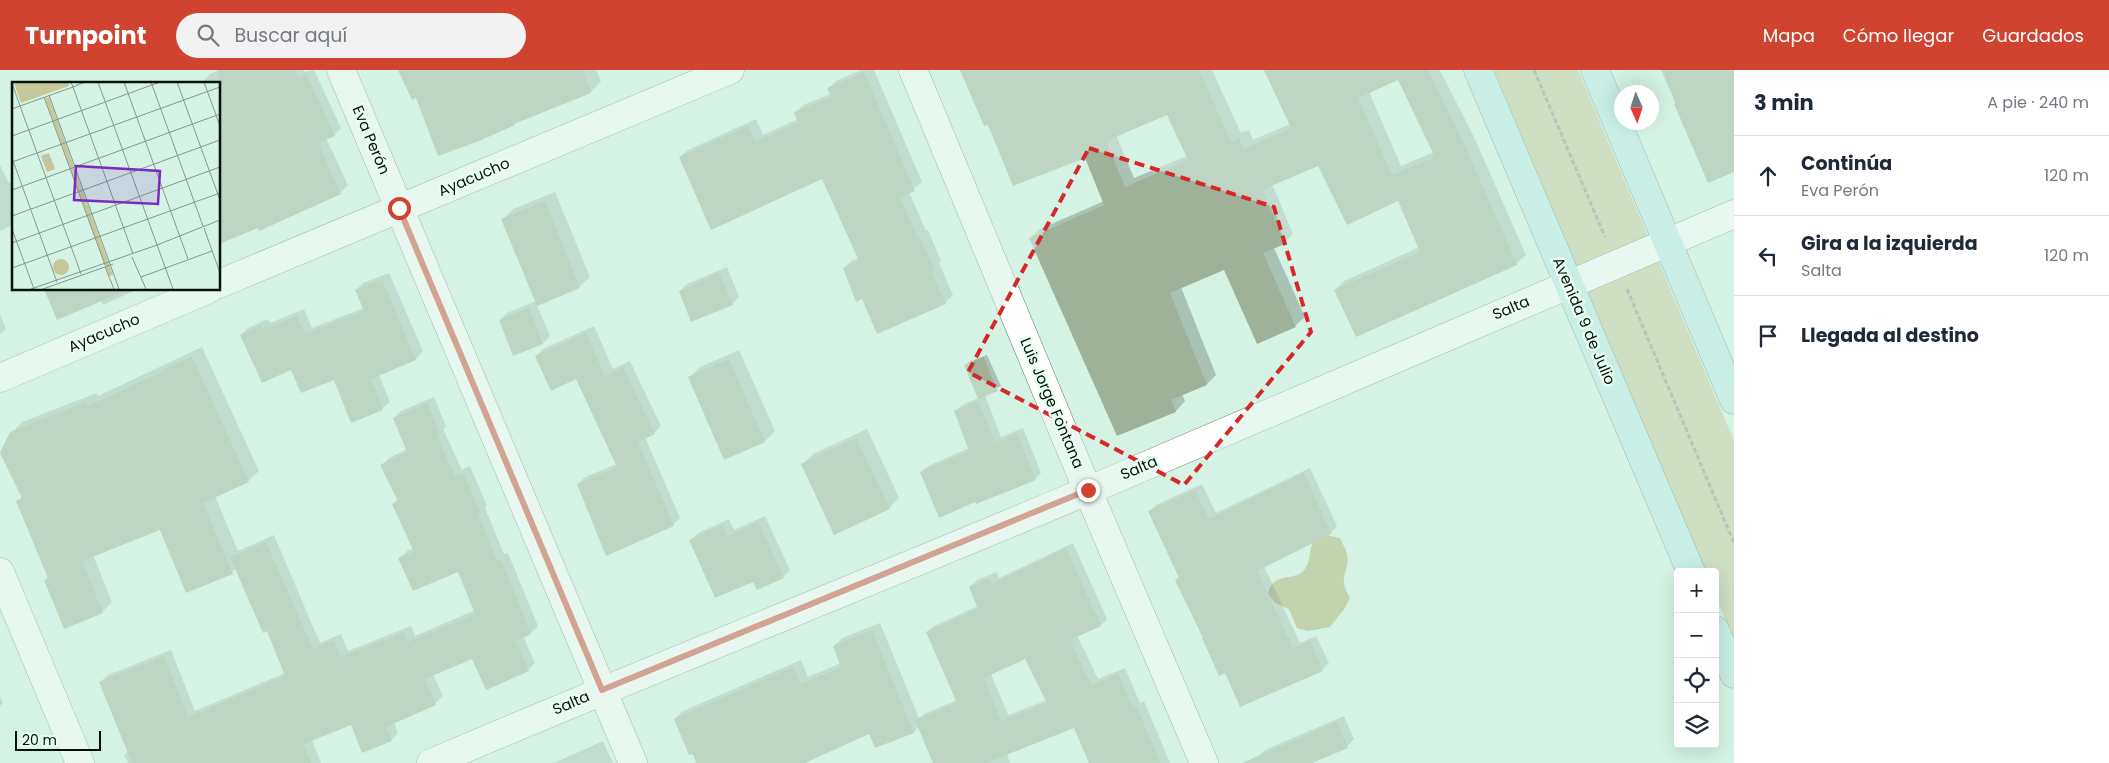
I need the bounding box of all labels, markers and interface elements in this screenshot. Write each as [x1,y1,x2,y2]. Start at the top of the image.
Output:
search box [176,13,526,58]
text: Turnpoint [25,19,146,52]
icon: search [194,21,222,49]
text: Buscar aquí [234,22,347,49]
text: Mapa [1763,23,1815,48]
text: Cómo llegar [1843,23,1954,48]
text: Guardados [1982,23,2084,48]
inset map [12,82,220,290]
north arrow [1614,85,1659,130]
text: 3 min [1754,88,1814,117]
text: A pie · 240 m [1987,91,2089,114]
street label: Eva Perón [348,102,395,178]
text: Continúa [1801,150,1892,177]
street label: Ayacucho [435,152,513,201]
icon: ahead [1754,162,1782,190]
text: 120 m [2044,164,2089,187]
text: Eva Perón [1801,179,1879,202]
route start [388,197,411,220]
text: Gira a la izquierda [1801,230,1978,257]
icon: left [1754,242,1782,270]
text: 120 m [2044,244,2089,267]
street label: Avenida 9 de Julio [1548,254,1621,388]
text: Salta [1801,259,1842,282]
street label: Salta [1489,290,1533,325]
street label: Ayacucho [65,308,143,357]
icon: arrive [1754,322,1782,350]
text: Llegada al destino [1801,322,1979,349]
street label: Luis Jorge Fontana [1015,334,1090,471]
street label: Salta [1117,450,1161,485]
route end [1077,479,1100,502]
map controls [1674,568,1719,748]
button: + [1674,568,1719,613]
button: − [1674,613,1719,658]
button: locate [1674,658,1719,703]
street label: Salta [549,685,593,720]
button: layers [1674,703,1719,748]
scale bar [15,728,101,751]
text: 20 m [22,730,57,750]

